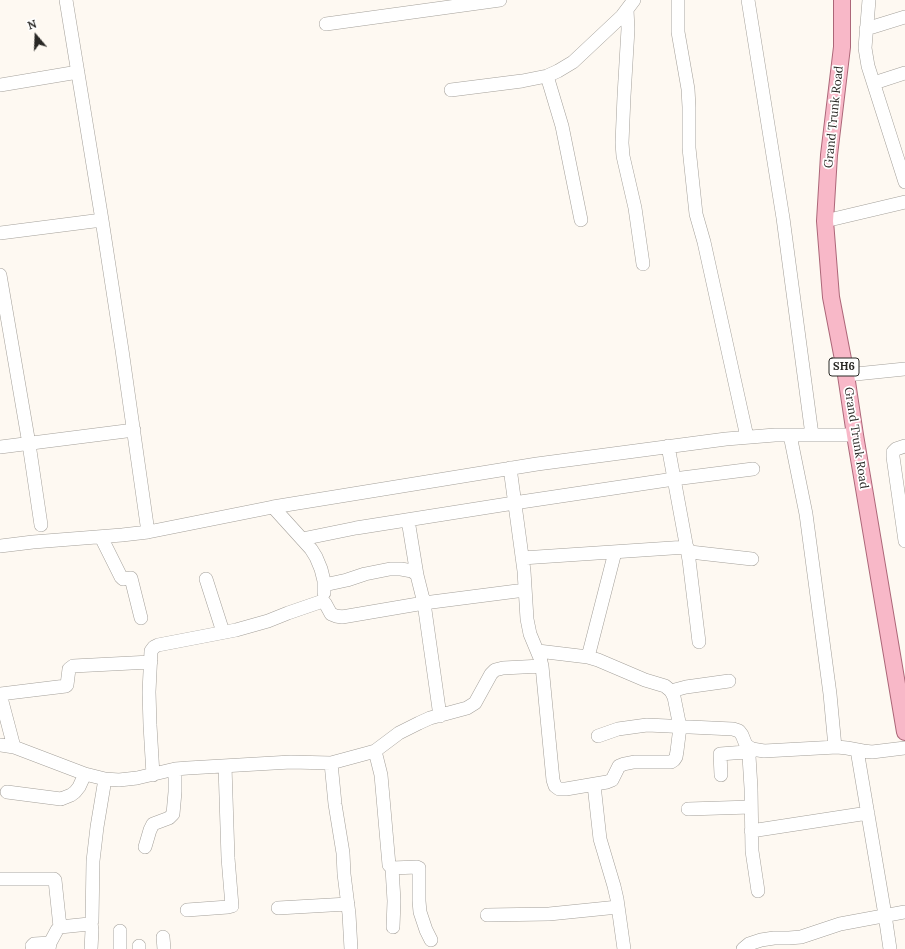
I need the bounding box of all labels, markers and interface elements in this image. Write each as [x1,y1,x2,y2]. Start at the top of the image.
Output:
north arrow [16,16,56,56]
text: N [26,17,38,33]
street label: Grand Trunk Road [821,65,847,169]
road number: SH6 [829,358,859,376]
street label: Grand Trunk Road [841,386,871,490]

